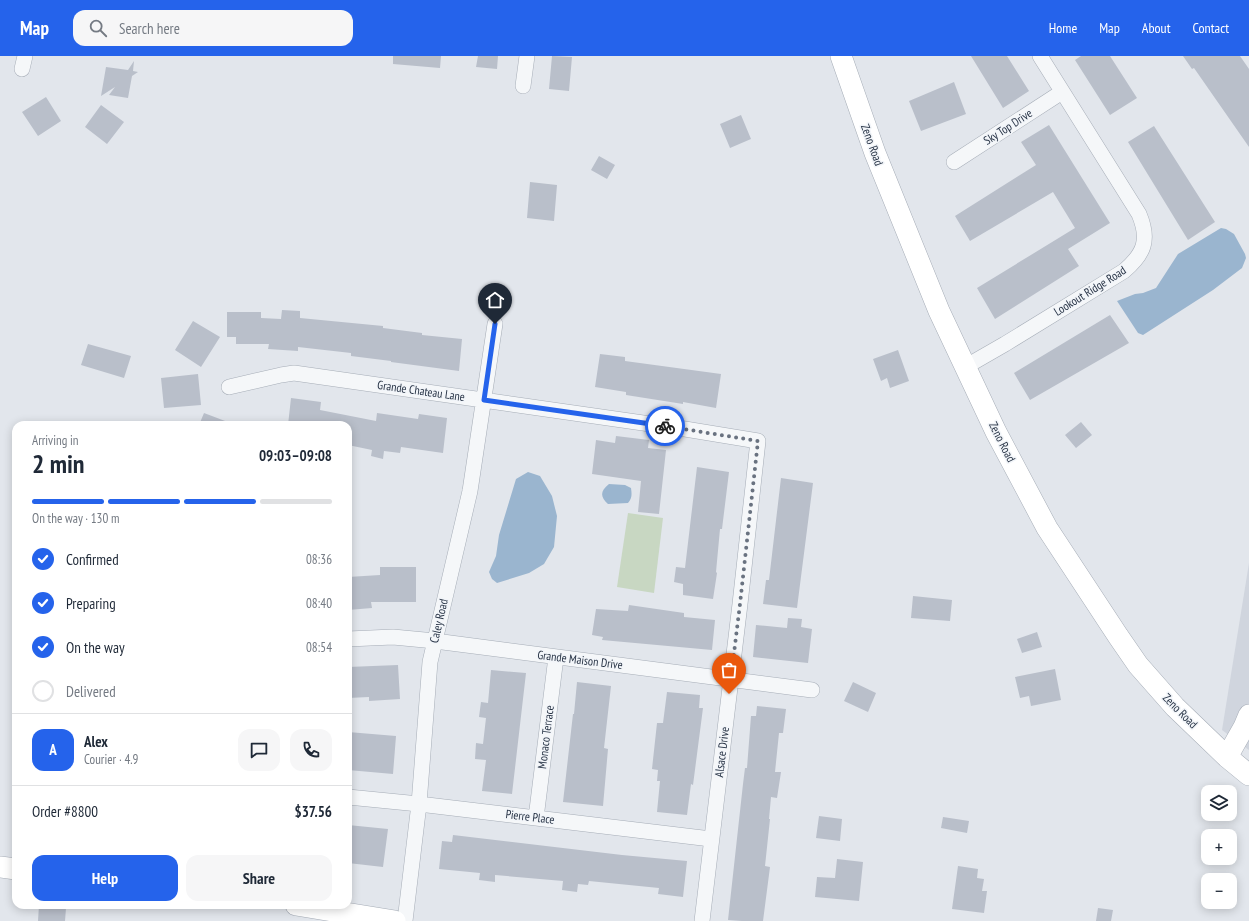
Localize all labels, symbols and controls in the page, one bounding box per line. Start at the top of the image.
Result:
search box [73,10,353,46]
text: Map [20,16,49,40]
icon: search [87,17,109,39]
text: Search here [119,19,180,38]
text: Home [1049,19,1077,37]
text: Map [1099,19,1120,37]
text: About [1142,19,1171,37]
text: Contact [1193,19,1229,37]
street label: Sky Top Drive [981,105,1035,148]
street label: Zeno Road [858,122,887,168]
street label: Lookout Ridge Road [1051,262,1129,319]
pin [478,283,512,324]
icon: home [484,289,506,311]
street label: Grande Chateau Lane [376,377,466,404]
courier [645,406,685,446]
icon: bike [654,415,676,437]
street label: Zeno Road [986,419,1019,464]
text: Arriving in [32,432,79,449]
text: 09:03–09:08 [259,446,332,465]
text: 2 min [32,447,85,480]
text: On the way · 130 m [32,510,119,527]
icon: check [32,548,54,570]
text: Confirmed [66,550,119,569]
text: 08:36 [306,551,332,568]
icon: check [32,592,54,614]
text: Preparing [66,594,116,613]
text: 08:40 [306,595,332,612]
street label: Caley Road [426,597,451,644]
icon: check [32,636,54,658]
text: On the way [66,638,125,657]
text: 08:54 [306,639,332,656]
street label: Grande Maison Drive [537,647,624,672]
pin [712,653,746,694]
icon: bag [718,659,740,681]
text: Delivered [66,682,116,701]
street label: Zeno Road [1160,690,1201,731]
street label: Monaco Terrace [534,704,557,770]
street label: Alsace Drive [711,726,732,778]
button: chat [238,729,280,771]
button: phone [290,729,332,771]
text: Alex [84,732,108,751]
text: A [49,740,57,759]
text: Courier · 4.9 [84,751,138,768]
map controls [1201,785,1237,909]
button: layers [1201,785,1237,821]
text: Order #8800 [32,802,98,821]
text: $37.56 [294,802,332,821]
street label: Pierre Place [505,806,555,827]
button: + [1201,829,1237,865]
button: Help [32,855,178,901]
button: Share [186,855,332,901]
button: − [1201,873,1237,909]

